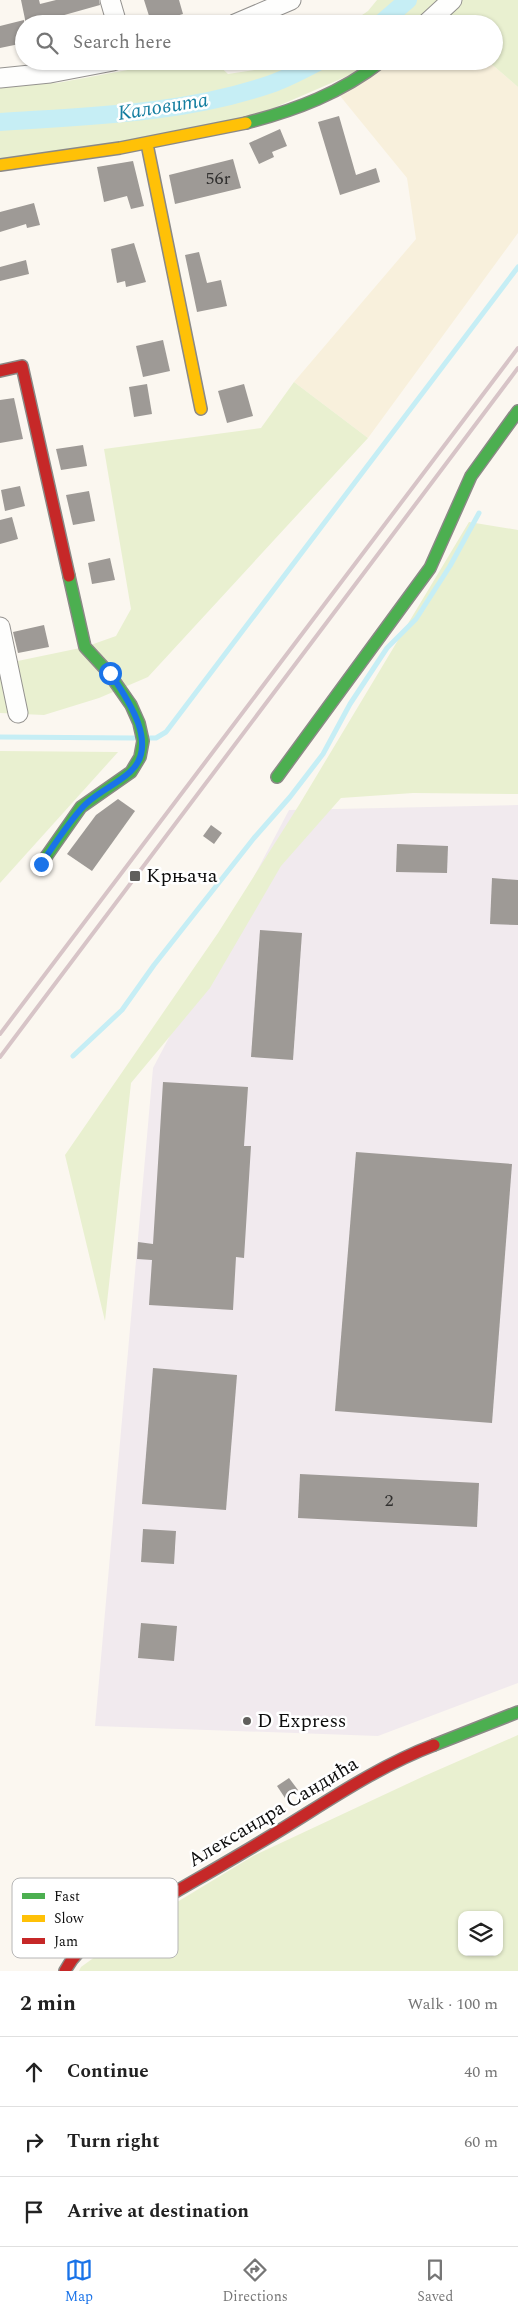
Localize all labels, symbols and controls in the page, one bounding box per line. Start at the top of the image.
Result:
search box [15,15,503,70]
text: Search here [73,28,172,57]
icon: search [33,29,61,57]
water label: Каловита [115,84,211,130]
house number: 56r [205,165,231,192]
route start [99,662,122,685]
route end [30,853,53,876]
place label: Крњача [146,861,218,891]
marker: Крњача [128,869,142,883]
house number: 2 [385,1487,394,1514]
place label: D Express [257,1706,347,1736]
marker: D Express [241,1715,253,1727]
street label: Александра Сандића [182,1749,364,1875]
legend [12,1878,178,1958]
text: Fast [54,1886,80,1907]
text: Slow [54,1908,84,1929]
map controls [458,1911,503,1956]
button: layers [458,1911,503,1956]
text: Jam [54,1931,78,1952]
text: 2 min [20,1988,76,2020]
text: Walk · 100 m [407,1992,498,2016]
text: Continue [67,2057,149,2086]
icon: ahead [20,2058,48,2086]
text: 40 m [464,2060,498,2084]
text: Turn right [67,2127,160,2156]
icon: right [20,2128,48,2156]
text: 60 m [464,2130,498,2154]
text: Arrive at destination [67,2197,249,2226]
icon: arrive [20,2198,48,2226]
tab: Map [65,2256,93,2307]
tab: Directions [222,2256,288,2307]
tab: Saved [417,2256,453,2307]

